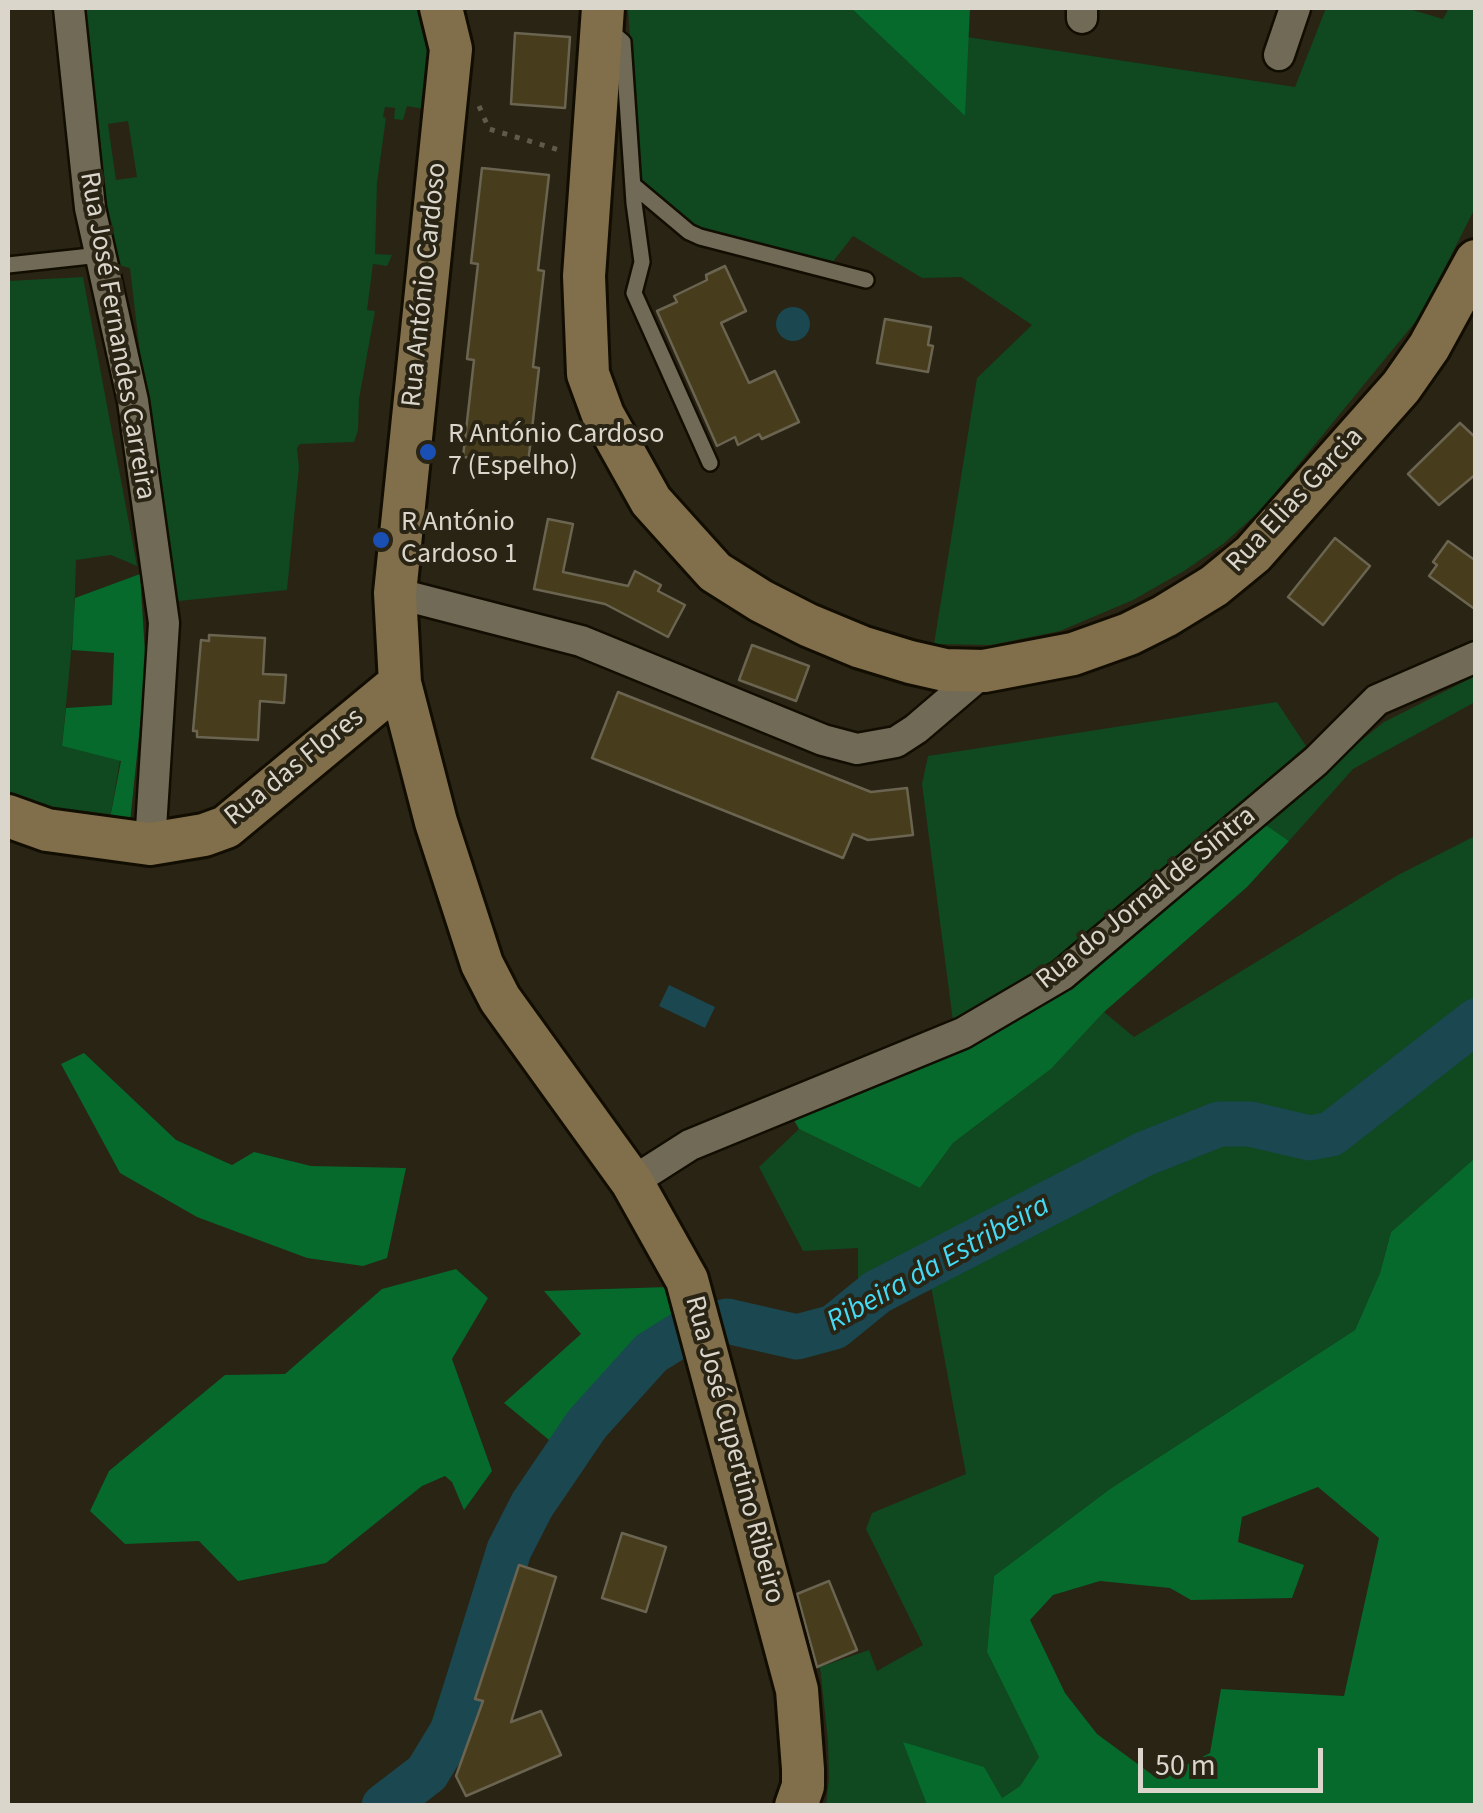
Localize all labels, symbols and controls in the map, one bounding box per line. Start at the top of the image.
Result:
street label: Rua António Cardoso [396,161,456,409]
street label: Rua José Fernandes Carreira [71,169,161,503]
place label: R António Cardoso 7 (Espelho) [448,419,664,485]
street label: Rua Elias Garcia [1220,422,1372,580]
marker: R António Cardoso 7 (Espelho) [417,441,439,463]
place label: R António Cardoso 1 [401,507,518,573]
marker: R António Cardoso 1 [370,529,392,551]
street label: Rua das Flores [219,702,371,834]
street label: Rua do Jornal de Sintra [1031,800,1263,998]
water label: Ribeira da Estribeira [821,1189,1057,1341]
street label: Rua José Cupertino Ribeiro [676,1293,790,1607]
scale bar [1143,1728,1328,1790]
text: 50 m [1155,1744,1216,1787]

